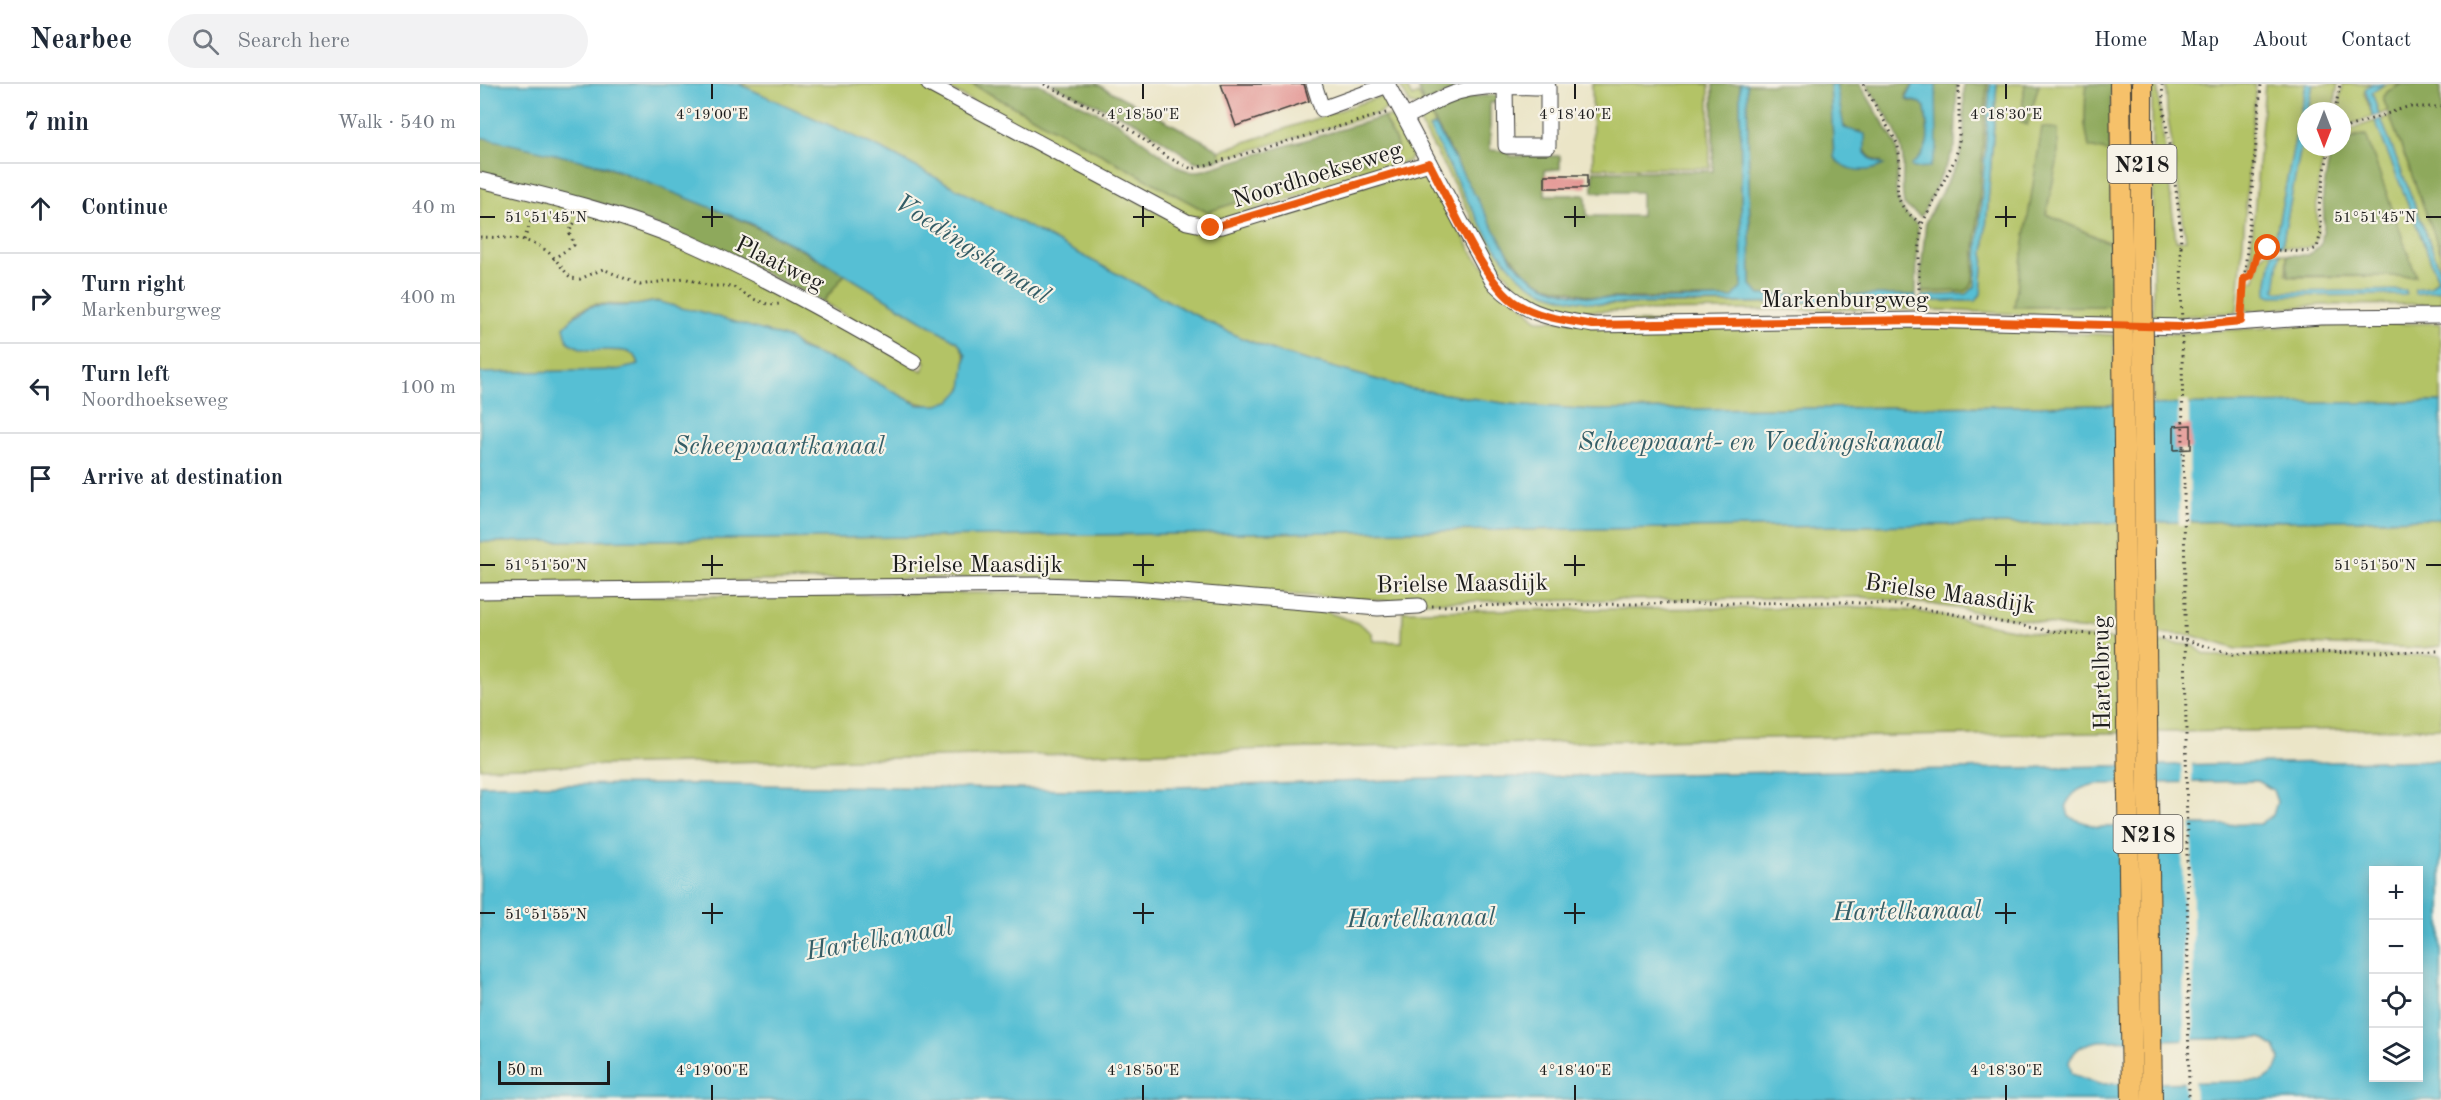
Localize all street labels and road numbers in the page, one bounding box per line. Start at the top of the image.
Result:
street label: Noordhoekseweg [1230,139,1405,213]
road number: N218 [2108,145,2176,183]
street label: Plaatweg [731,233,828,297]
street label: Markenburgweg [1761,289,1929,313]
street label: Brielse Maasdijk [891,554,1063,578]
street label: Brielse Maasdijk [1863,571,2037,619]
street label: Brielse Maasdijk [1376,572,1548,598]
street label: Hartelbrug [2090,616,2116,730]
road number: N218 [2114,815,2182,853]

